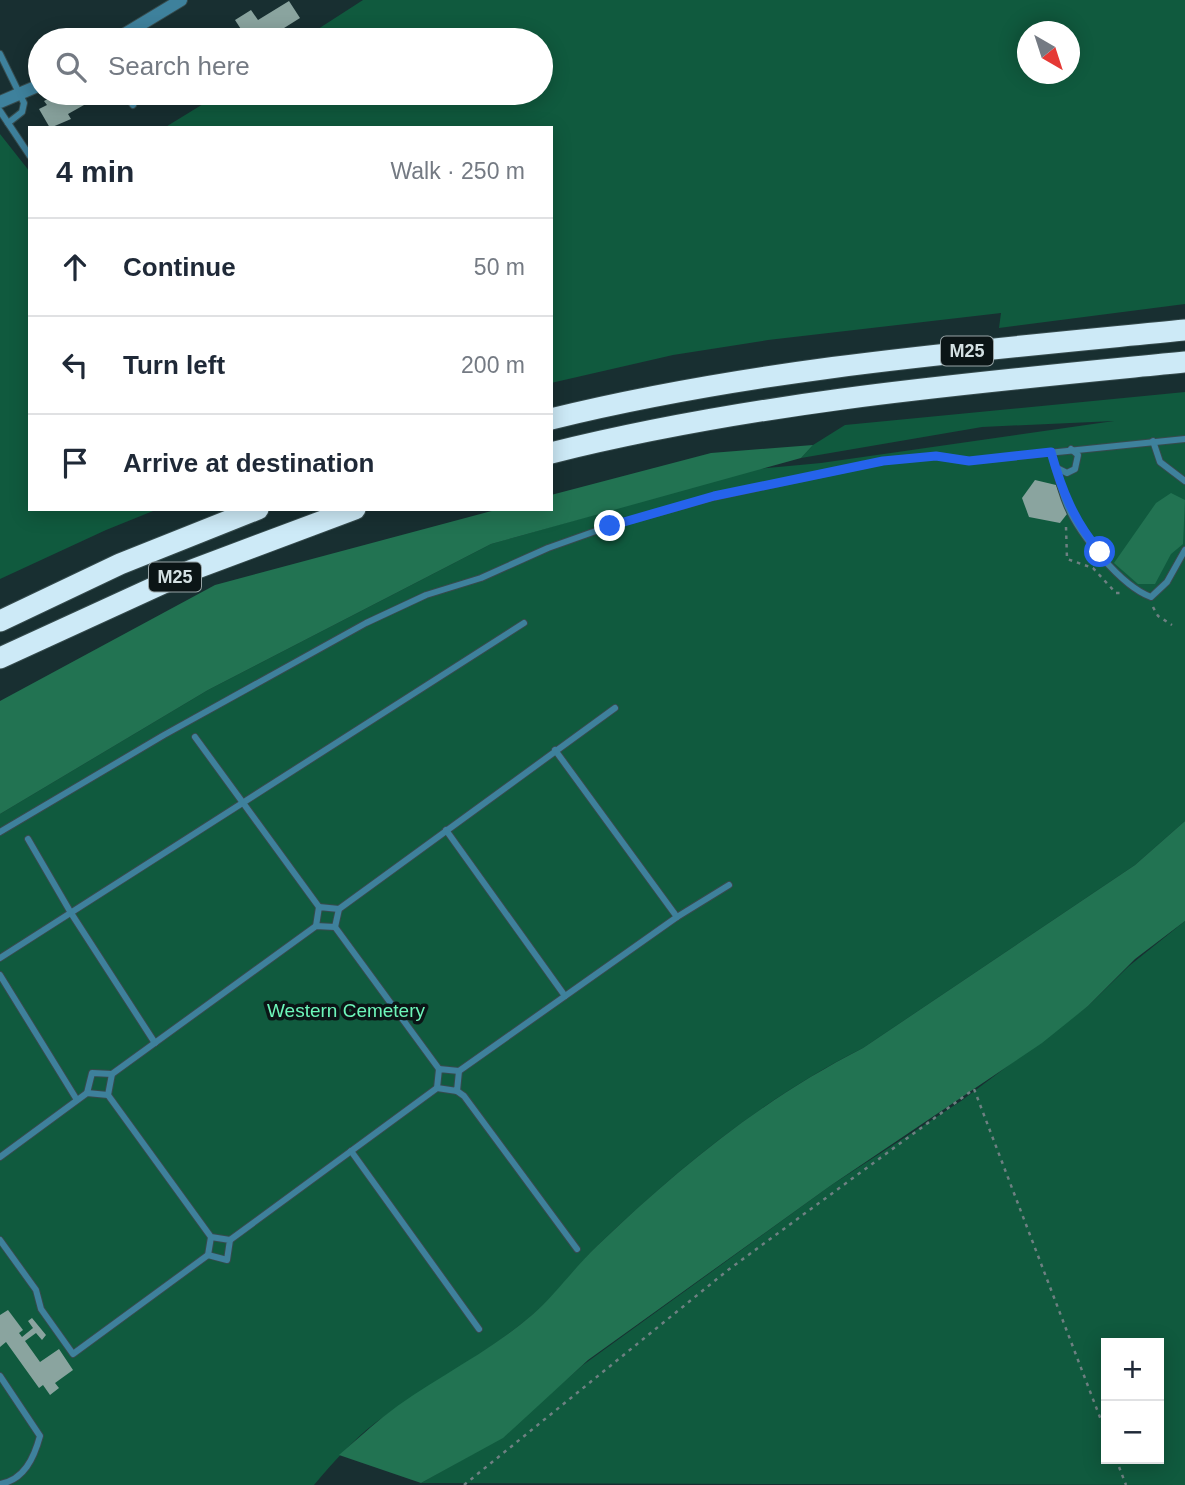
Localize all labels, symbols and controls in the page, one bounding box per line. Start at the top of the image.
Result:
north arrow [1017,21,1080,84]
search box [28,28,553,105]
icon: search [52,48,90,86]
text: Search here [108,51,250,81]
text: 4 min [56,155,134,188]
text: Walk · 250 m [390,158,525,184]
icon: ahead [56,248,94,286]
text: Continue [123,252,236,282]
text: 50 m [474,254,525,280]
road number: M25 [941,337,993,366]
icon: left [56,346,94,384]
text: Turn left [123,350,225,380]
text: 200 m [461,352,525,378]
icon: arrive [56,444,94,482]
text: Arrive at destination [123,448,374,478]
route end [594,510,625,541]
route start [1084,536,1115,567]
road number: M25 [149,562,201,592]
park label: Western Cemetery [267,1000,426,1021]
map controls [1101,1338,1164,1464]
button: + [1101,1338,1164,1401]
button: − [1101,1401,1164,1464]

